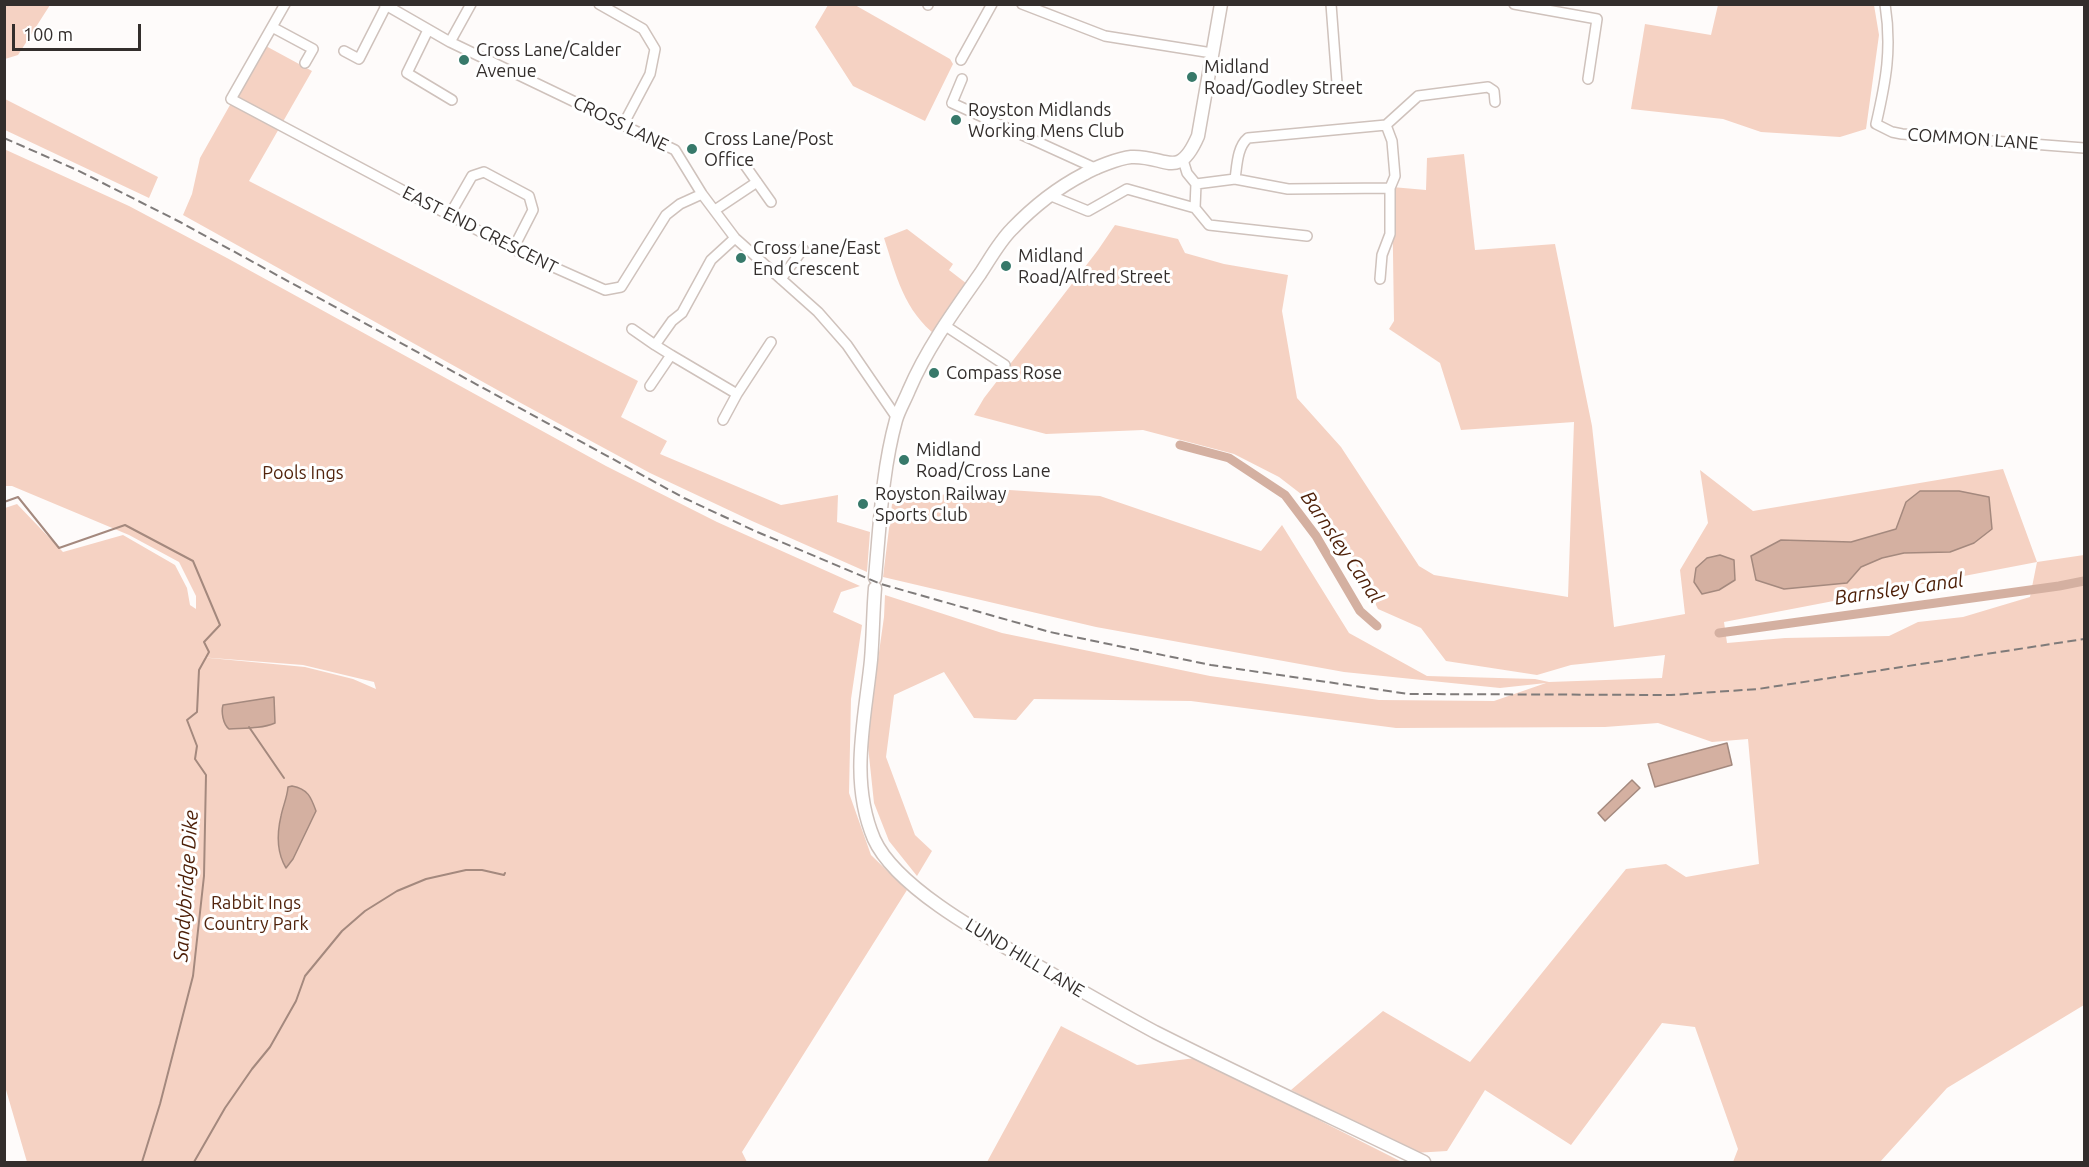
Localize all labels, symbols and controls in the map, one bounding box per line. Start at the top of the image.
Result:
scale bar [15,12,144,50]
text: 100 m [23,24,73,44]
place label: Cross Lane/Calder Avenue [476,39,621,82]
marker: Cross Lane/Calder Avenue [457,53,471,67]
place label: Midland Road/Godley Street [1204,56,1363,98]
marker: Midland Road/Godley Street [1185,70,1199,84]
street label: CROSS LANE [570,92,672,156]
place label: Royston Midlands Working Mens Club [968,99,1124,142]
marker: Royston Midlands Working Mens Club [949,113,963,127]
street label: COMMON LANE [1907,124,2039,154]
place label: Cross Lane/Post Office [704,128,833,170]
marker: Cross Lane/Post Office [685,142,699,156]
street label: EAST END CRESCENT [399,181,561,279]
place label: Cross Lane/East End Crescent [753,237,881,280]
place label: Midland Road/Alfred Street [1018,245,1170,288]
marker: Cross Lane/East End Crescent [734,251,748,265]
marker: Midland Road/Alfred Street [999,259,1013,273]
place label: Compass Rose [946,362,1062,384]
marker: Compass Rose [927,366,941,380]
place label: Midland Road/Cross Lane [916,439,1051,482]
marker: Midland Road/Cross Lane [897,453,911,467]
park label: Pools Ings [262,462,344,484]
place label: Royston Railway Sports Club [875,483,1006,526]
water label: Barnsley Canal [1296,486,1388,608]
marker: Royston Railway Sports Club [856,497,870,511]
water label: Barnsley Canal [1833,568,1965,610]
water label: Sandybridge Dike [169,809,203,963]
park label: Rabbit Ings Country Park [204,892,308,934]
street label: LUND HILL LANE [962,914,1088,1002]

